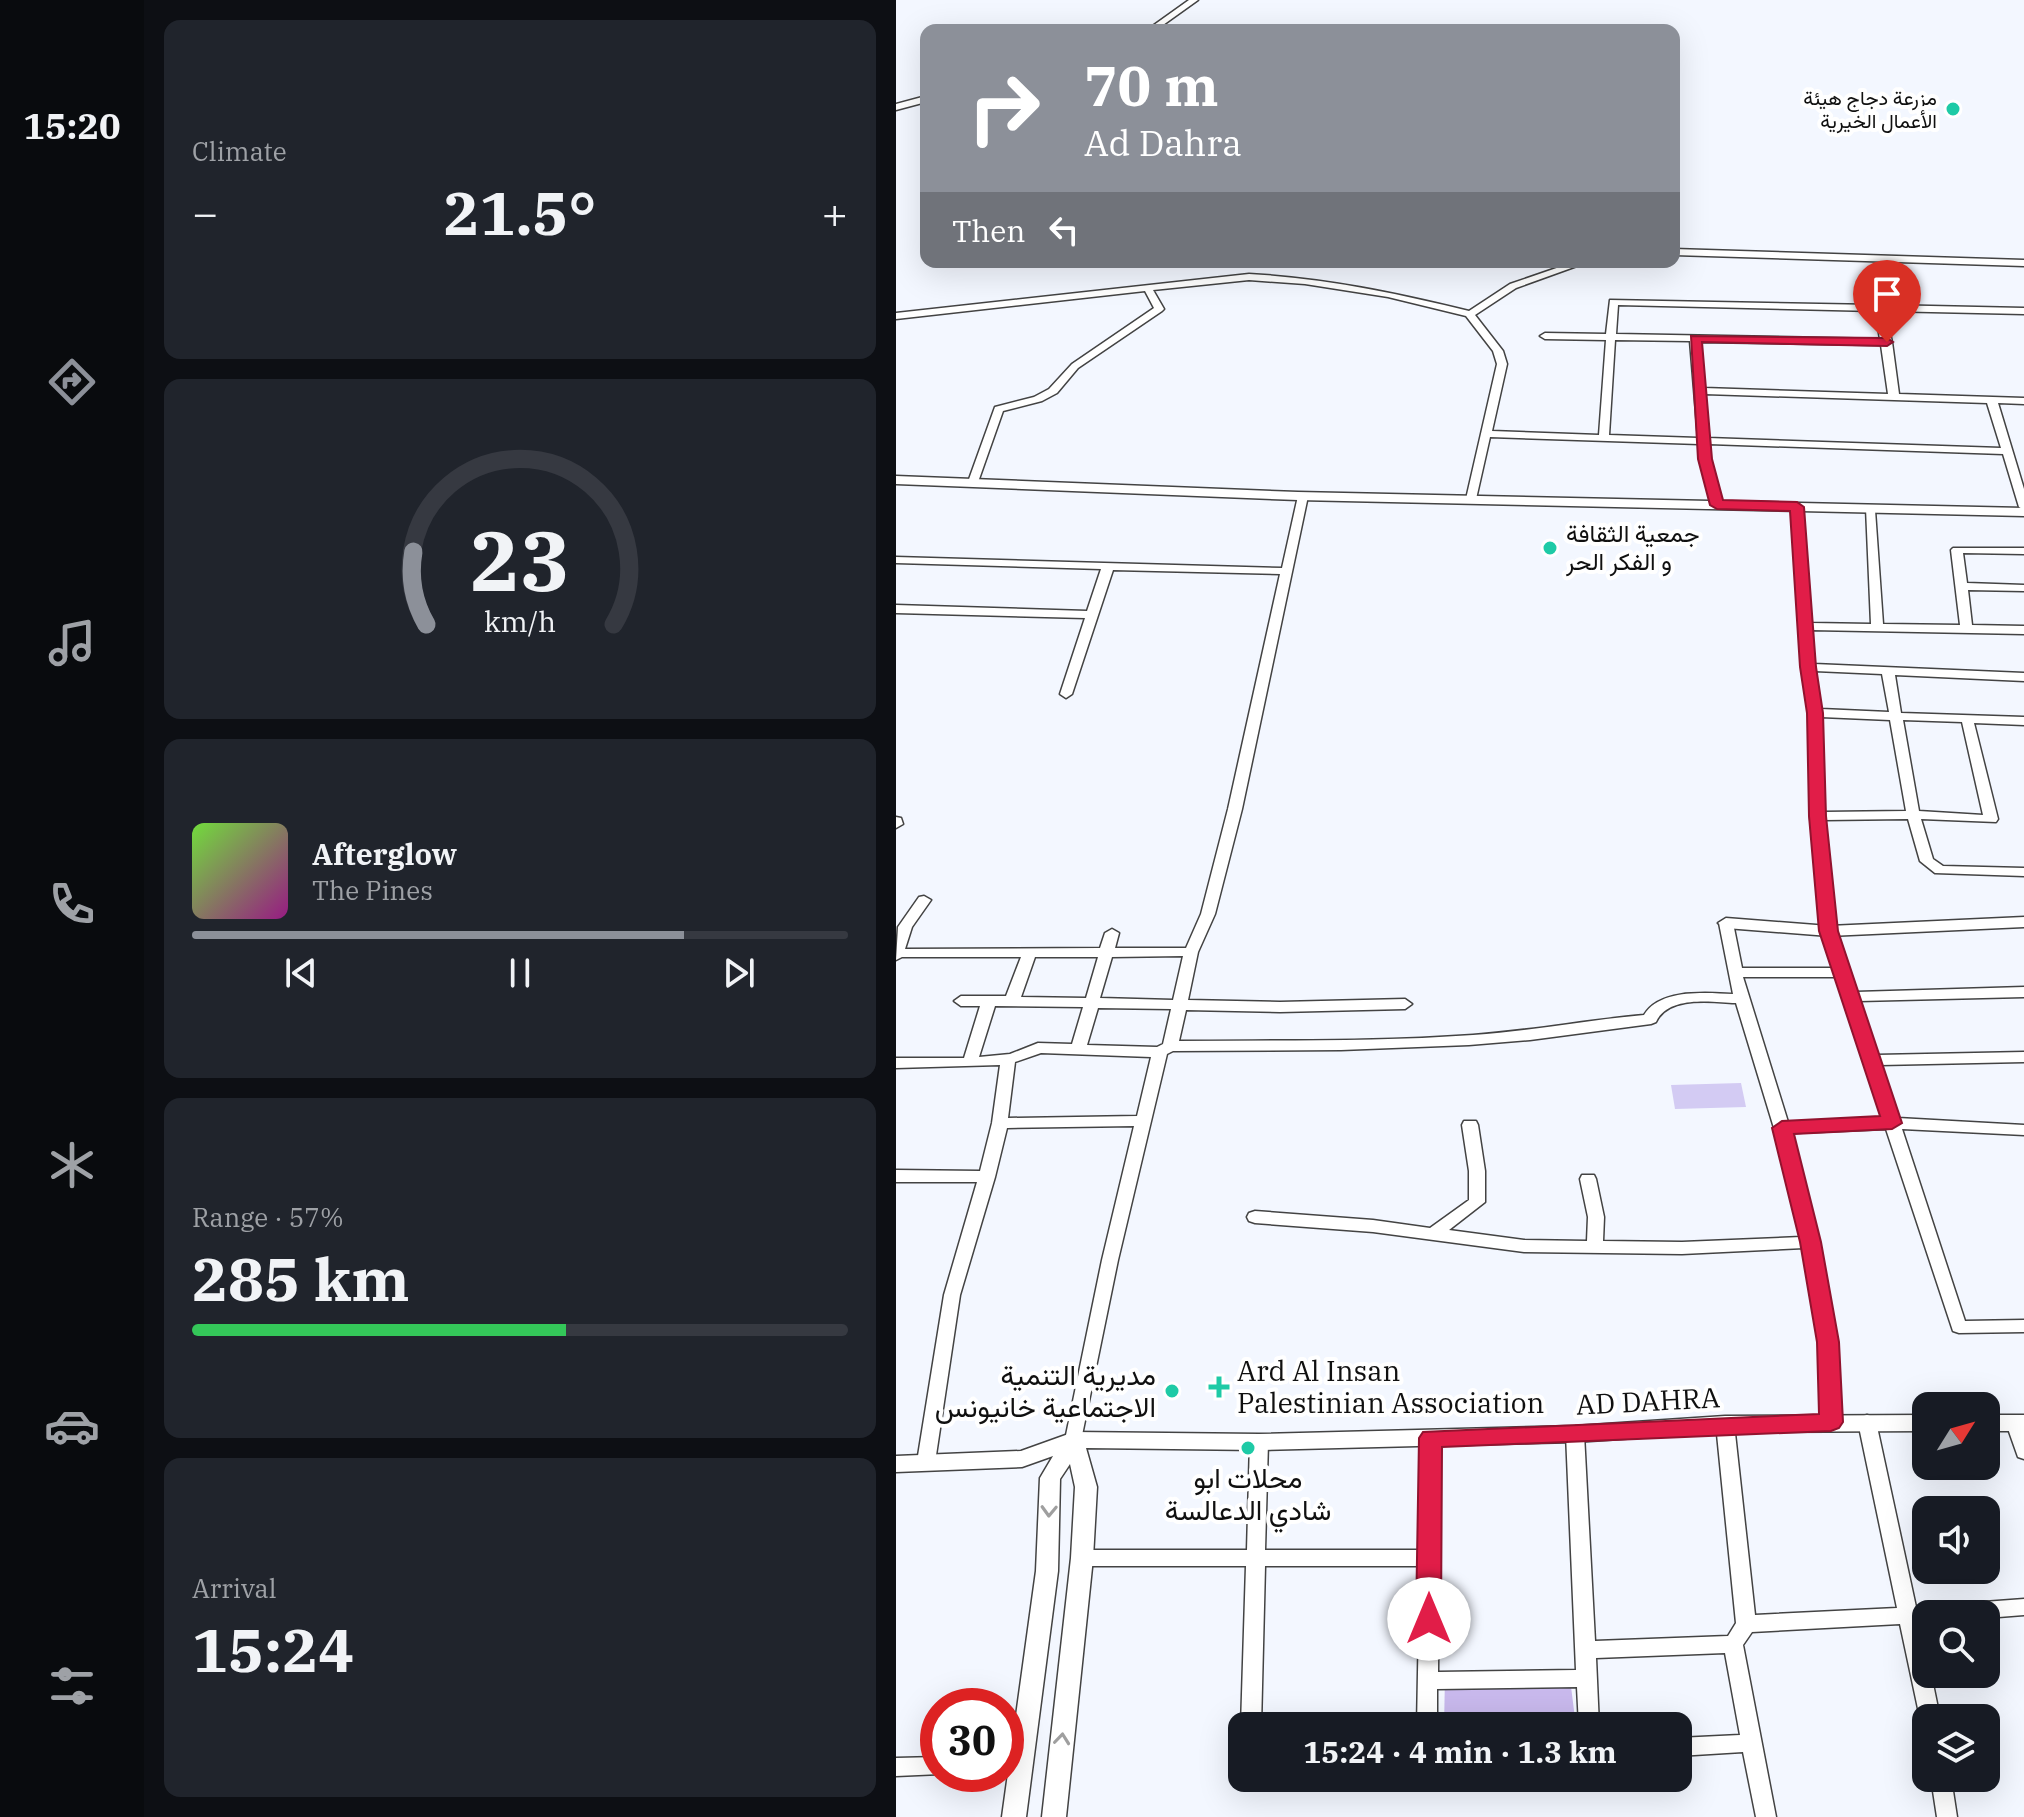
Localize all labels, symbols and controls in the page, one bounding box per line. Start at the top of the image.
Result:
text: 70 m [1084,49,1219,121]
icon: right [952,56,1056,160]
place label: مزرعة دجاج هيئة الأعمال الخيرية [1803,84,1937,134]
marker: مزرعة دجاج هيئة الأعمال الخيرية [1944,100,1962,118]
text: 15:20 [23,102,121,149]
text: Ad Dahra [1084,119,1242,166]
text: Climate [192,134,287,168]
text: 21.5° [443,173,597,252]
text: − [192,184,218,241]
text: + [822,184,848,241]
icon: left [1042,208,1086,252]
text: Then [952,211,1026,250]
pin [1853,260,1921,342]
icon: arrive [1865,272,1909,316]
icon: directions [44,354,100,410]
text: 23 [470,506,570,614]
place label: جمعية الثقافة و الفكر الحر [1565,517,1700,577]
marker: جمعية الثقافة و الفكر الحر [1541,539,1559,557]
text: km/h [484,603,556,640]
icon: music [44,615,100,671]
text: Afterglow [312,834,457,873]
text: The Pines [312,873,433,907]
icon: phone [44,876,100,932]
icon: previous [279,951,323,995]
icon: pause [498,951,542,995]
icon: next [717,951,761,995]
icon: climate [44,1137,100,1193]
text: Range · 57% [192,1200,344,1234]
text: 285 km [192,1239,410,1318]
place label: Ard Al Insan Palestinian Association [1237,1352,1544,1421]
place label: مديرية التنمية الاجتماعية خانيونس [935,1356,1156,1425]
marker: Ard Al Insan Palestinian Association [1208,1376,1230,1398]
street label: AD DAHRA [1575,1378,1721,1423]
marker: مديرية التنمية الاجتماعية خانيونس [1163,1382,1181,1400]
north arrow [1912,1392,2000,1480]
map controls [1912,1392,2000,1792]
icon: car [44,1398,100,1454]
marker: محلات ابو شادي الدعالسة [1239,1439,1257,1457]
place label: محلات ابو شادي الدعالسة [1165,1459,1331,1533]
button: sound [1912,1496,2000,1584]
one-way arrow [1040,1505,1057,1518]
text: Arrival [192,1571,277,1605]
position arrow [1387,1577,1471,1661]
button: search [1912,1600,2000,1688]
text: 15:24 [192,1610,354,1689]
icon: filters [44,1658,100,1714]
speed limit sign: 30 [920,1688,1024,1792]
button: layers [1912,1704,2000,1792]
text: 15:24 · 4 min · 1.3 km [1303,1732,1617,1771]
one-way arrow [1054,1733,1071,1746]

